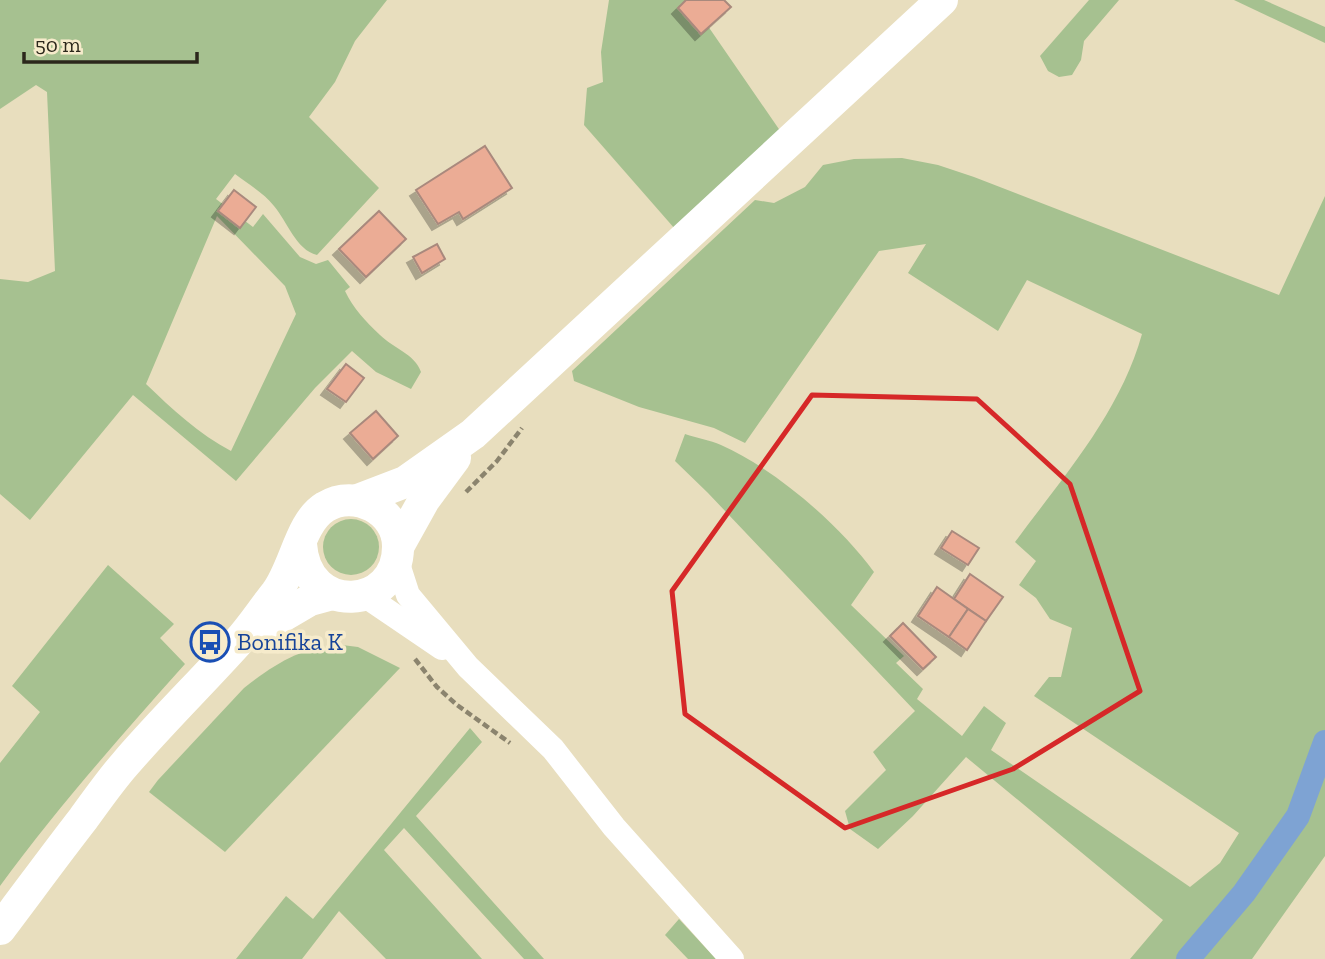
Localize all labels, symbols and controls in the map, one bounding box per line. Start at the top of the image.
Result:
scale bar [24,21,198,65]
text: 50 m [35,32,81,57]
bus stop icon: Bonifika K [189,621,231,663]
place label: Bonifika K [237,627,343,656]

